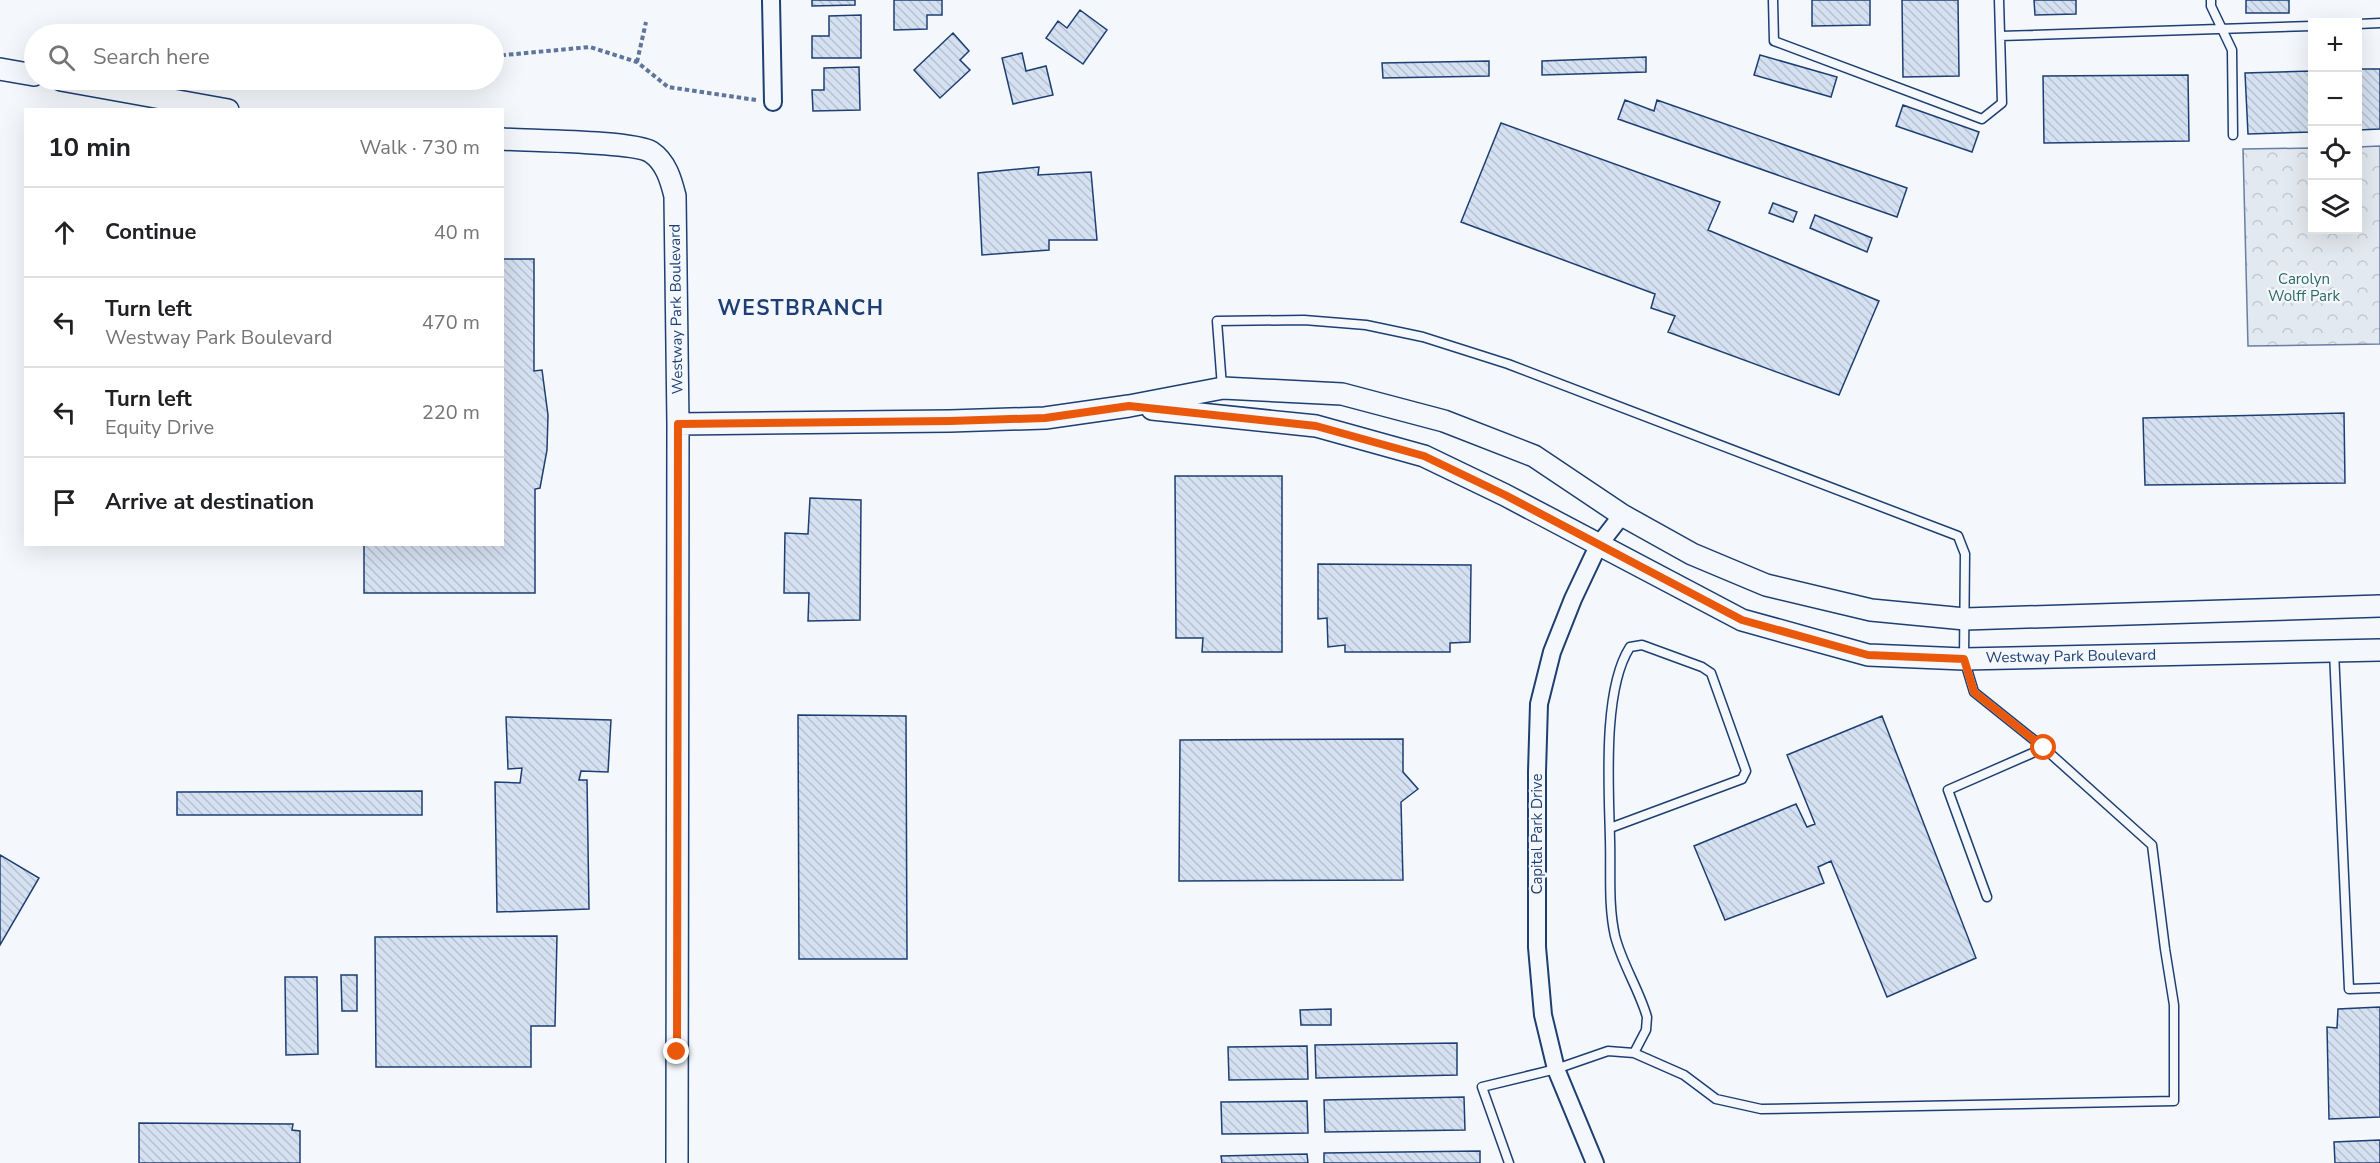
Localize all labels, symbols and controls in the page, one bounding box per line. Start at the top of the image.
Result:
map controls [2308,18,2362,234]
button: + [2308,18,2362,72]
search box [24,24,504,90]
icon: search [45,41,78,74]
text: Search here [93,42,210,72]
button: − [2308,72,2362,126]
button: locate [2308,126,2362,180]
text: 10 min [48,130,131,165]
text: Walk · 730 m [360,134,480,161]
button: layers [2308,180,2362,234]
icon: ahead [48,216,81,249]
text: Continue [105,217,196,247]
text: 40 m [434,219,480,246]
street label: Westway Park Boulevard [665,224,687,394]
park label: Carolyn Wolff Park [2268,269,2340,306]
text: Turn left [105,294,192,324]
district label: WESTBRANCH [717,294,885,322]
icon: left [48,306,81,339]
text: 470 m [422,309,480,336]
text: Westway Park Boulevard [105,324,332,351]
text: Turn left [105,384,192,414]
icon: left [48,396,81,429]
text: 220 m [422,399,480,426]
text: Equity Drive [105,414,214,441]
icon: arrive [48,486,81,519]
text: Arrive at destination [105,487,314,517]
street label: Westway Park Boulevard [1986,645,2156,667]
route start [2030,734,2056,760]
street label: Capital Park Drive [1527,774,1547,894]
route end [663,1038,689,1064]

